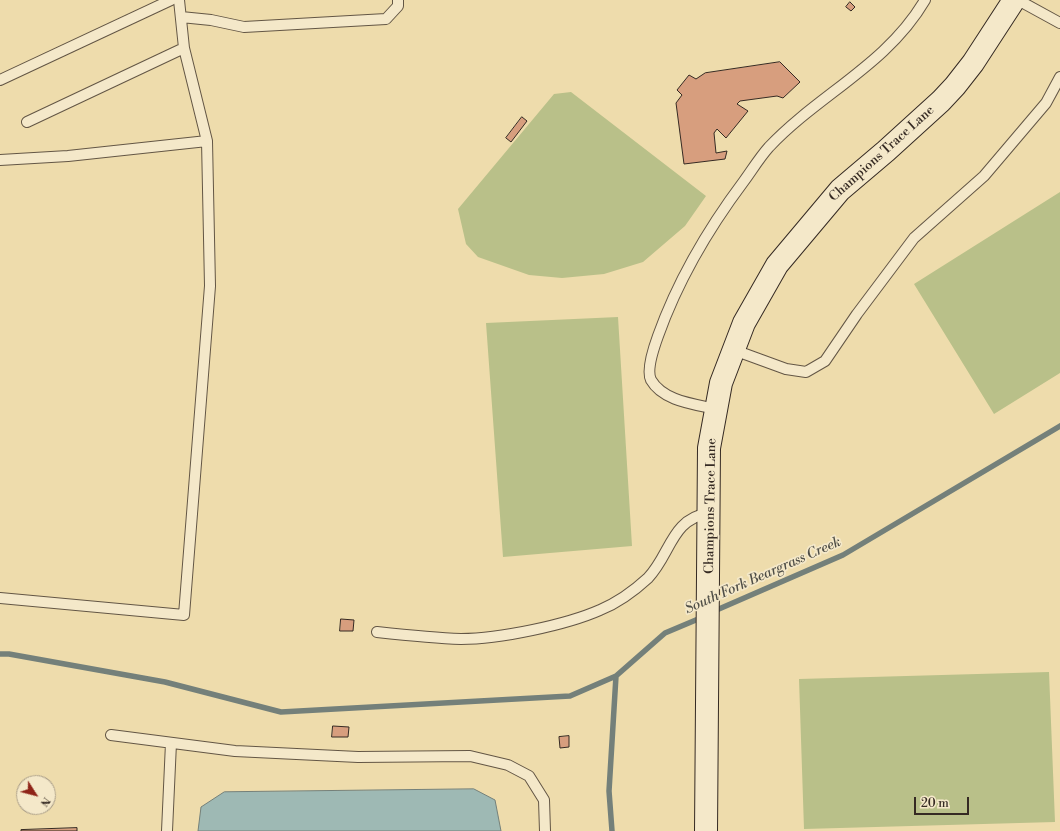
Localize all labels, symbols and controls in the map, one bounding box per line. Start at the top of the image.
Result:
street label: Champions Trace Lane [826,103,938,205]
street label: Champions Trace Lane [702,438,720,574]
water label: South Fork Beargrass Creek [682,534,844,618]
north arrow [16,775,56,815]
scale bar [916,789,971,815]
text: N [37,794,53,809]
text: 20 m [921,796,949,811]

